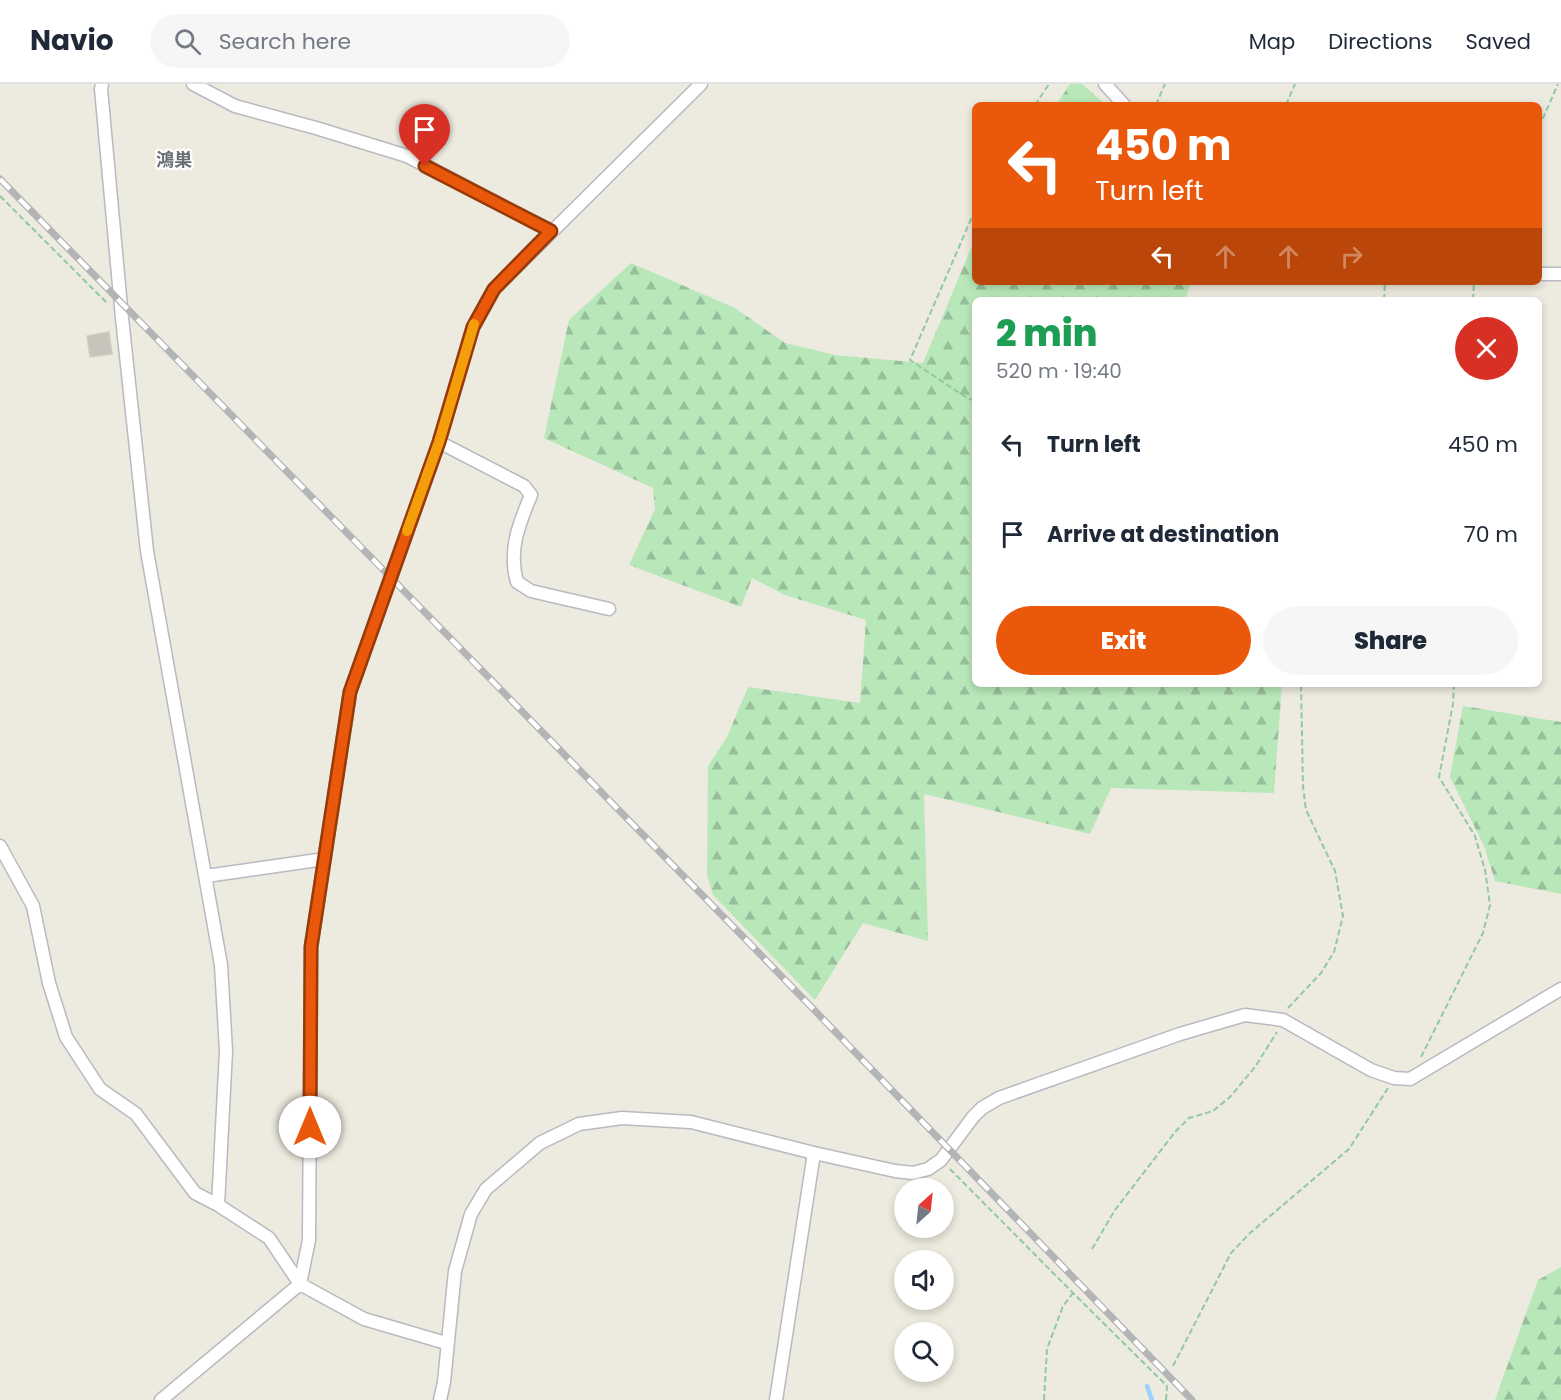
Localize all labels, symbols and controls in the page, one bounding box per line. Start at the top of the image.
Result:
search box [150,14,570,68]
text: Navio [30,21,114,60]
icon: search [171,25,204,58]
text: Search here [219,26,351,57]
text: Map [1249,27,1295,56]
text: Directions [1328,27,1432,56]
text: Saved [1465,27,1531,56]
pin [399,104,450,166]
icon: arrive [408,113,441,146]
text: 450 m [1095,116,1232,175]
icon: left [996,126,1074,204]
district label: 鴻巣 [156,147,192,172]
text: Turn left [1095,172,1204,209]
icon: left [1146,240,1179,273]
icon: ahead [1209,240,1242,273]
icon: ahead [1272,240,1305,273]
icon: right [1335,240,1368,273]
text: 2 min [996,308,1098,359]
button: close [1455,317,1518,380]
text: 520 m · 19:40 [996,357,1122,385]
icon: left [996,428,1029,461]
text: Turn left [1047,429,1141,460]
text: 450 m [1448,429,1518,460]
icon: arrive [996,518,1029,551]
text: Arrive at destination [1047,519,1279,550]
text: 70 m [1464,519,1518,550]
button: Exit [996,606,1251,675]
button: Share [1263,606,1518,675]
position arrow [278,1095,342,1159]
north arrow [894,1178,954,1238]
map controls [894,1178,954,1382]
button: sound [894,1250,954,1310]
button: search [894,1322,954,1382]

